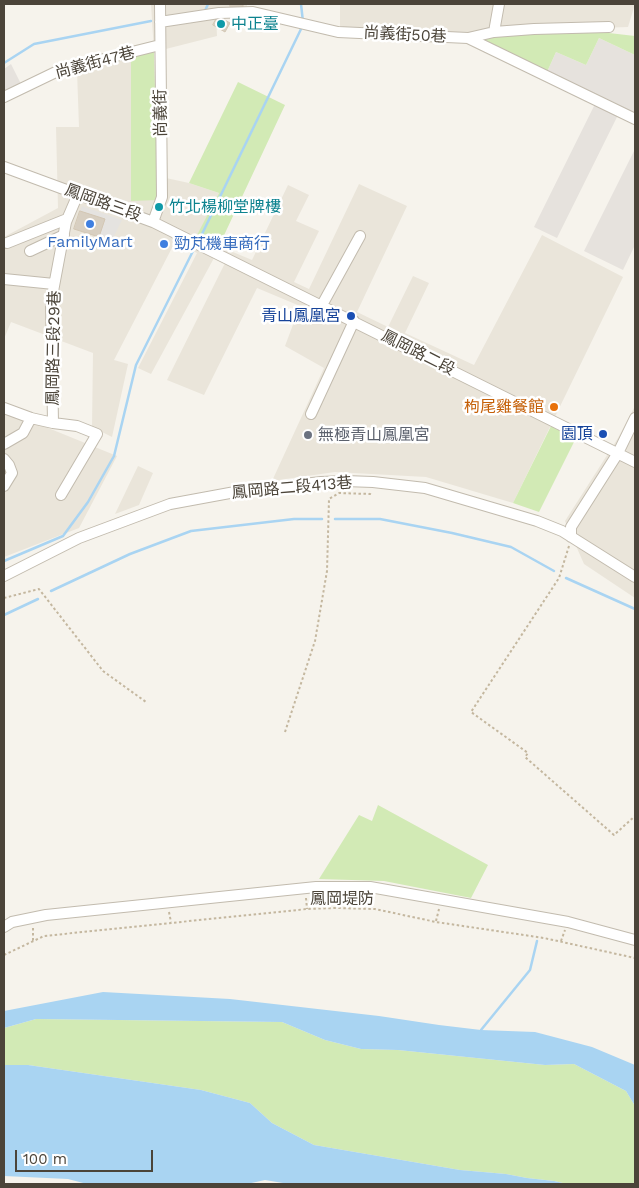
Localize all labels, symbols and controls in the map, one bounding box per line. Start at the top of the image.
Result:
place label: 中正臺 [231,14,279,34]
marker: 中正臺 [215,18,227,30]
street label: 尚義街50巷 [363,23,447,47]
street label: 尚義街47巷 [53,43,137,83]
street label: 尚義街 [151,89,171,137]
street label: 鳳岡路三段 [62,180,144,226]
place label: 竹北楊柳堂牌樓 [169,197,281,217]
marker: 竹北楊柳堂牌樓 [153,201,165,213]
marker: FamilyMart [84,218,96,230]
place label: FamilyMart [47,232,133,252]
place label: 勁芃機車商行 [174,234,270,254]
marker: 勁芃機車商行 [158,238,170,250]
street label: 鳳岡路三段29巷 [43,290,65,406]
place label: 青山鳳凰宮 [261,306,341,326]
marker: 青山鳳凰宮 [345,310,357,322]
street label: 鳳岡路二段 [378,326,458,380]
place label: 枸尾雞餐館 [464,397,544,417]
marker: 枸尾雞餐館 [548,401,560,413]
place label: 園頂 [561,424,593,444]
place label: 無極青山鳳凰宮 [318,425,430,445]
marker: 園頂 [597,428,609,440]
marker: 無極青山鳳凰宮 [302,429,314,441]
street label: 鳳岡路二段413巷 [231,473,353,503]
street label: 鳳岡堤防 [310,889,374,909]
scale bar [18,1140,155,1172]
text: 100 m [23,1150,67,1168]

